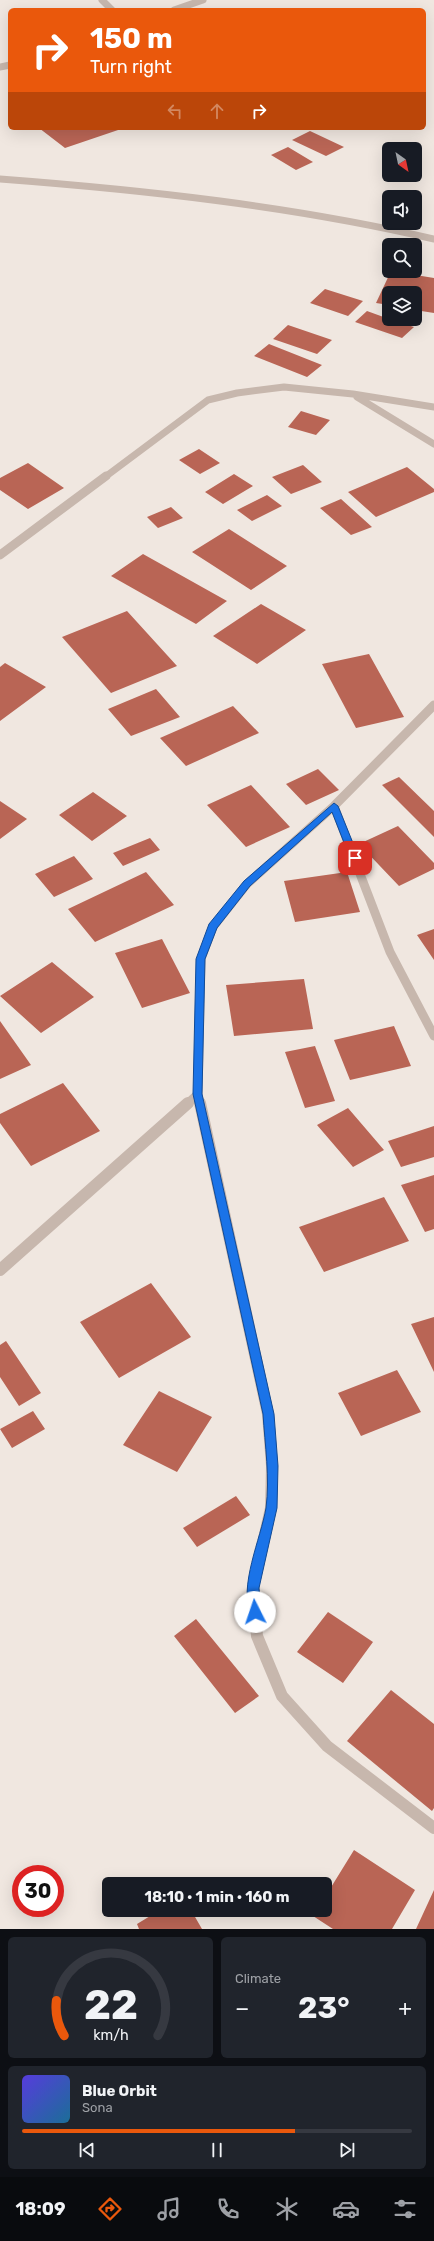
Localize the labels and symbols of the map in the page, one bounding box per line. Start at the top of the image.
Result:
north arrow [382,142,422,182]
pin [338,841,372,875]
position arrow [234,1591,276,1633]
speed limit sign: 30 [12,1865,64,1917]

